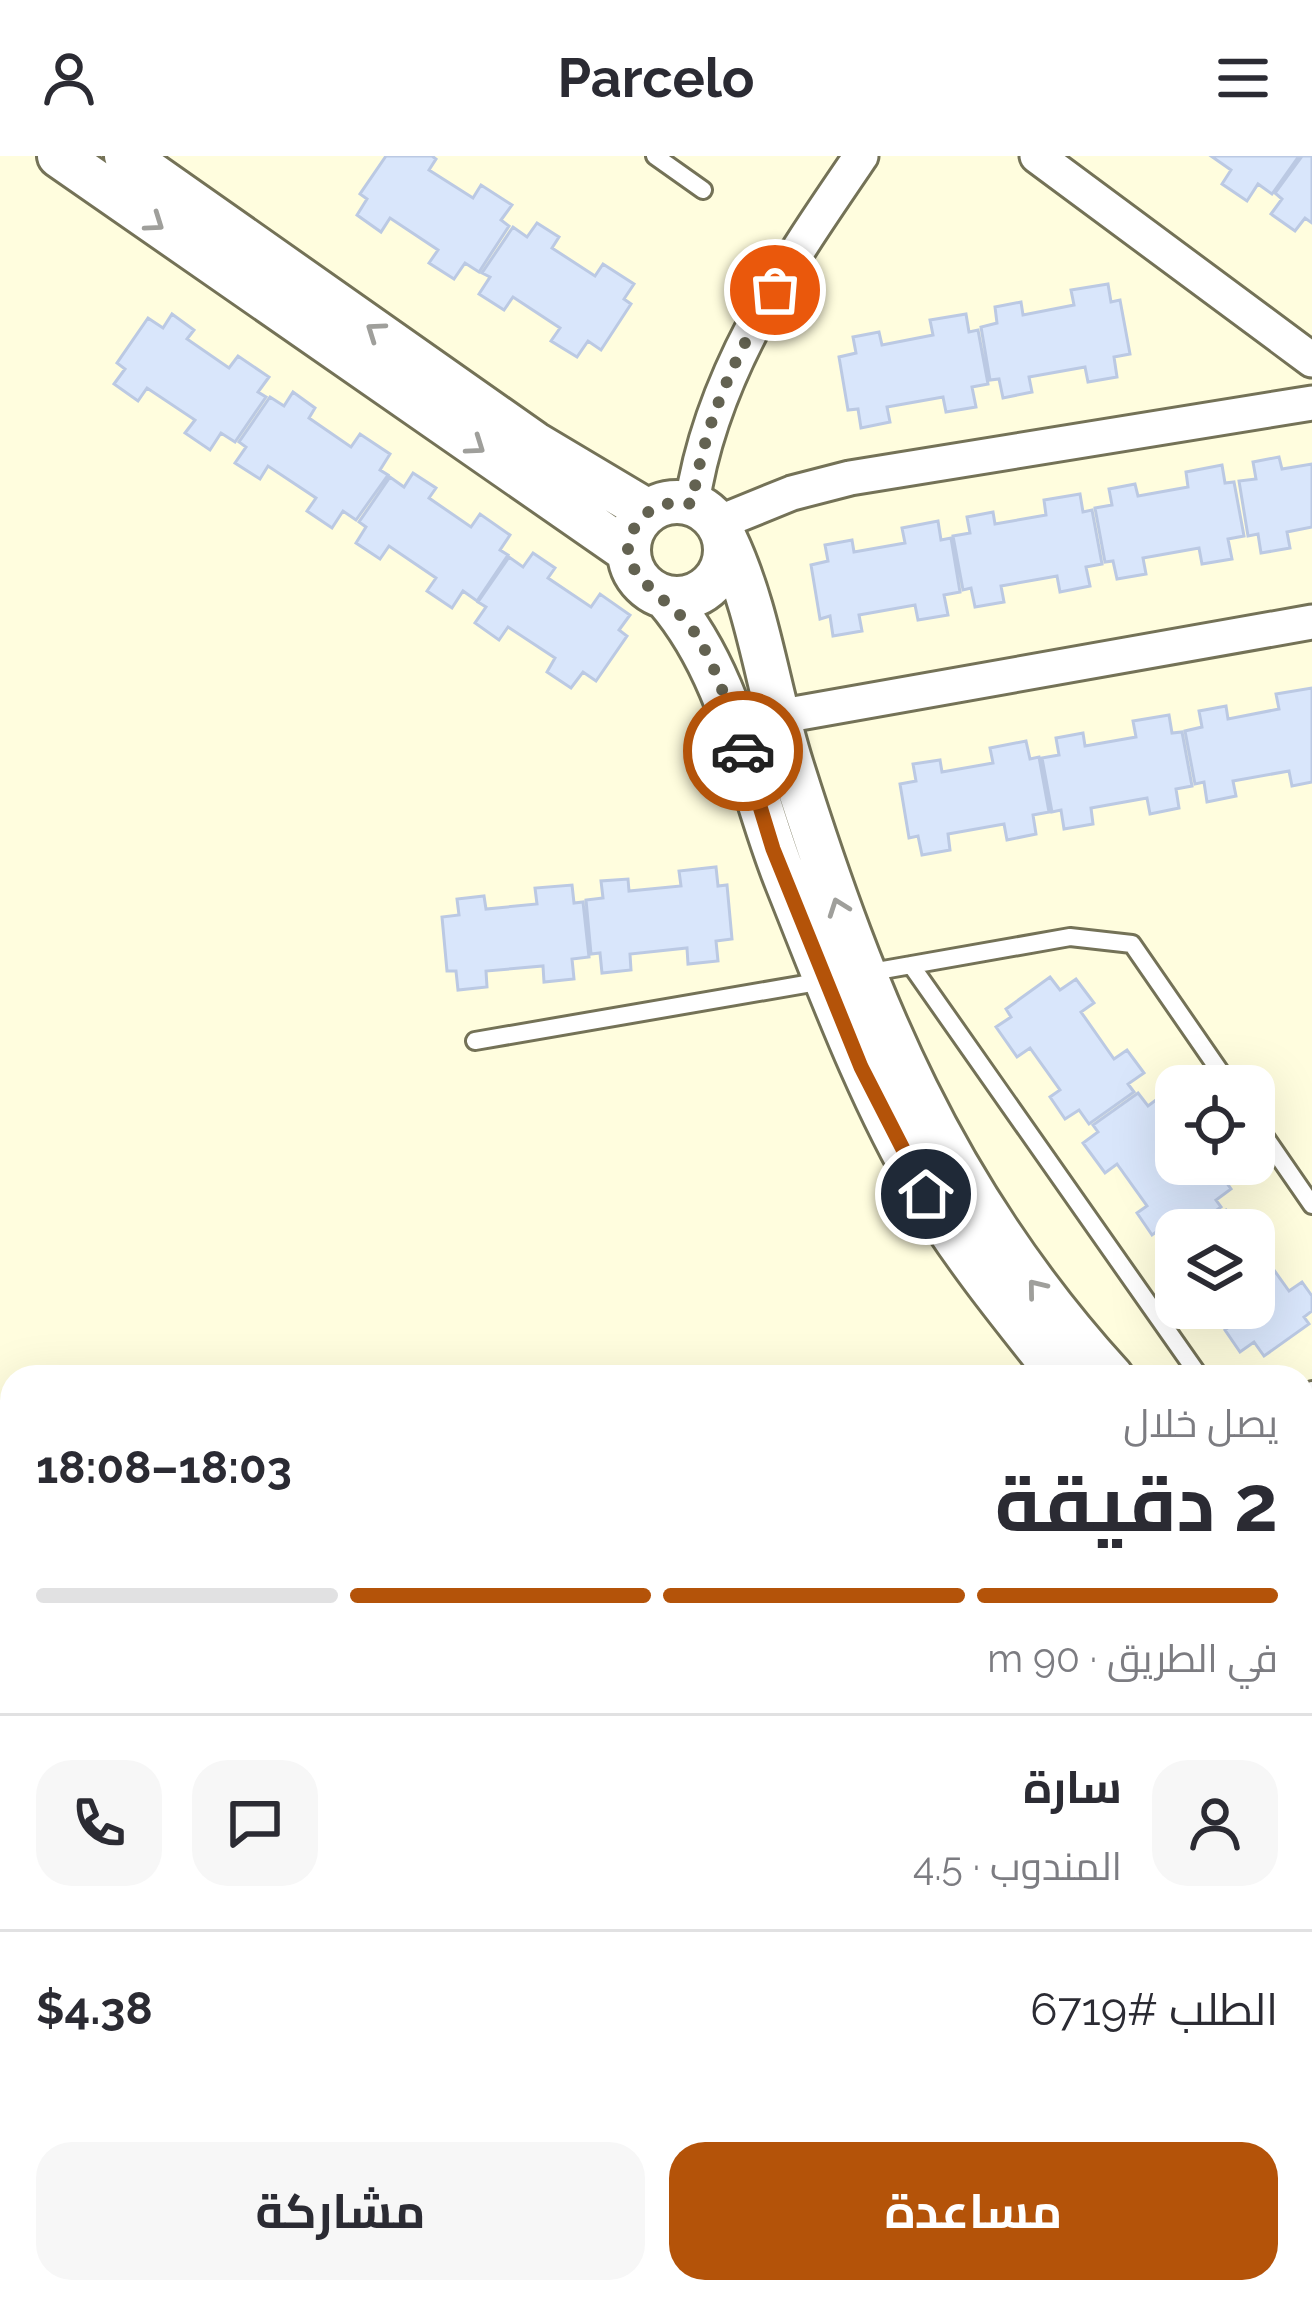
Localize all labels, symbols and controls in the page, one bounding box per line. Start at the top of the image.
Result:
icon: person [36,45,102,111]
icon: menu [1210,45,1276,111]
text: Parcelo [557,46,755,110]
one-way arrow [142,209,164,231]
pin [724,239,826,341]
icon: bag [742,257,808,323]
one-way arrow [366,323,388,345]
one-way arrow [462,432,484,454]
courier [683,691,803,811]
icon: car [710,718,776,784]
one-way arrow [828,897,852,918]
map controls [1155,1065,1275,1329]
button: locate [1155,1065,1275,1185]
pin [875,1143,977,1245]
icon: home [893,1161,959,1227]
button: layers [1155,1209,1275,1329]
one-way arrow [1029,1280,1051,1302]
text: يصل خلال [1123,1400,1278,1446]
text: 18:03–18:08 [36,1441,292,1494]
text: 2 دقيقة [995,1458,1278,1549]
text: في الطريق · 90 m [987,1635,1278,1681]
button: phone [36,1760,162,1886]
button: chat [192,1760,318,1886]
button: person [1152,1760,1278,1886]
text: سارة [1023,1761,1122,1814]
text: المندوب · 4.5 [913,1843,1122,1889]
text: $4.38 [36,1982,153,2035]
text: الطلب #6719 [1030,1983,1278,2036]
button: مشاركة [36,2142,645,2280]
button: مساعدة [669,2142,1278,2280]

